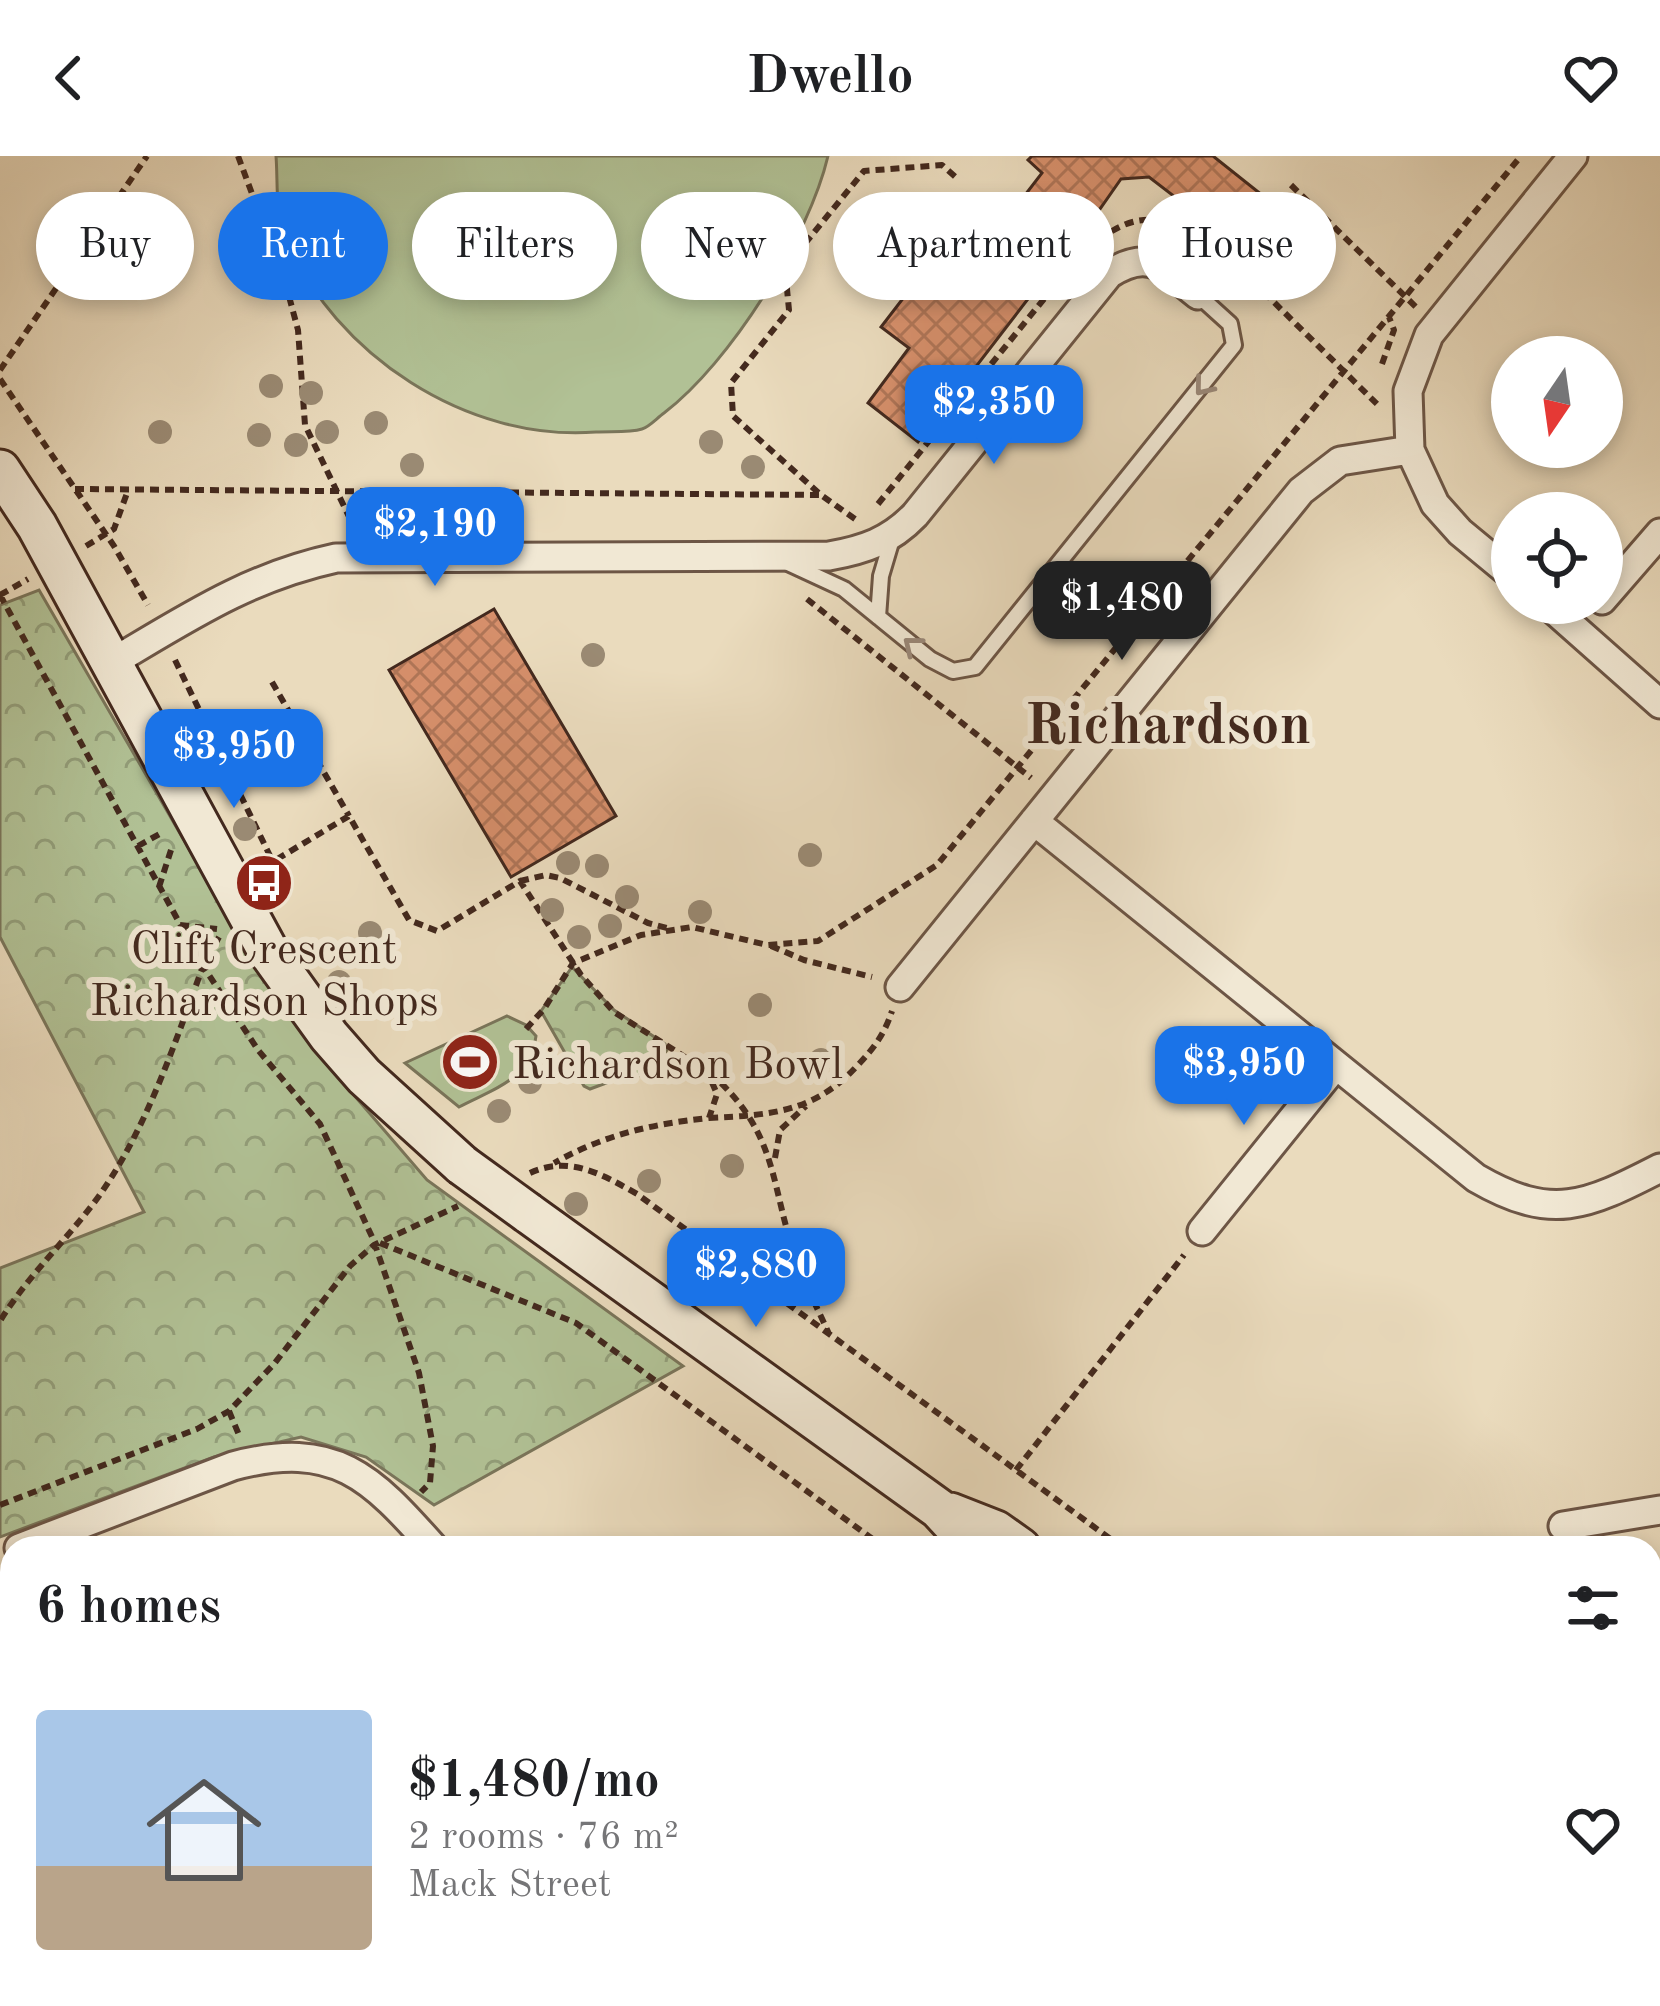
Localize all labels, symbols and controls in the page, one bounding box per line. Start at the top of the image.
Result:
icon: back [36,45,102,111]
icon: heart [1558,45,1624,111]
text: Dwello [746,51,914,105]
chip: Buy [36,192,194,300]
chip: Rent [218,192,388,300]
chip: Filters [412,192,617,300]
chip: New [641,192,809,300]
chip: Apartment [833,192,1114,300]
chip: House [1138,192,1336,300]
north arrow [1491,336,1623,468]
map controls [1491,336,1623,624]
pin: $2,350 [896,365,1092,467]
one-way arrow [1196,373,1217,395]
text: $2,350 [932,384,1056,423]
pin: $2,190 [337,487,533,589]
button: locate [1491,492,1623,624]
text: $2,190 [373,506,497,545]
pin: $1,480 [1024,561,1220,663]
text: $1,480 [1060,580,1184,619]
one-way arrow [904,638,926,659]
district label: Richardson [1025,700,1311,757]
pin: $3,950 [136,709,332,811]
text: $3,950 [172,728,296,767]
bus stop icon: Clift Crescent Richardson Shops [233,852,295,914]
place label: Clift Crescent Richardson Shops [90,929,438,1026]
pin: $3,950 [1146,1026,1342,1128]
sports icon: Richardson Bowl [439,1031,501,1093]
place label: Richardson Bowl [512,1044,843,1089]
text: $3,950 [1182,1045,1306,1084]
pin: $2,880 [658,1228,854,1330]
text: $2,880 [694,1247,818,1286]
icon: filters [1560,1575,1626,1641]
text: 6 homes [36,1583,221,1634]
text: $1,480/mo [408,1757,660,1808]
icon: home [132,1758,276,1902]
icon: heart [1560,1797,1626,1863]
text: 2 rooms · 76 m² [408,1818,679,1857]
text: Mack Street [408,1866,612,1905]

